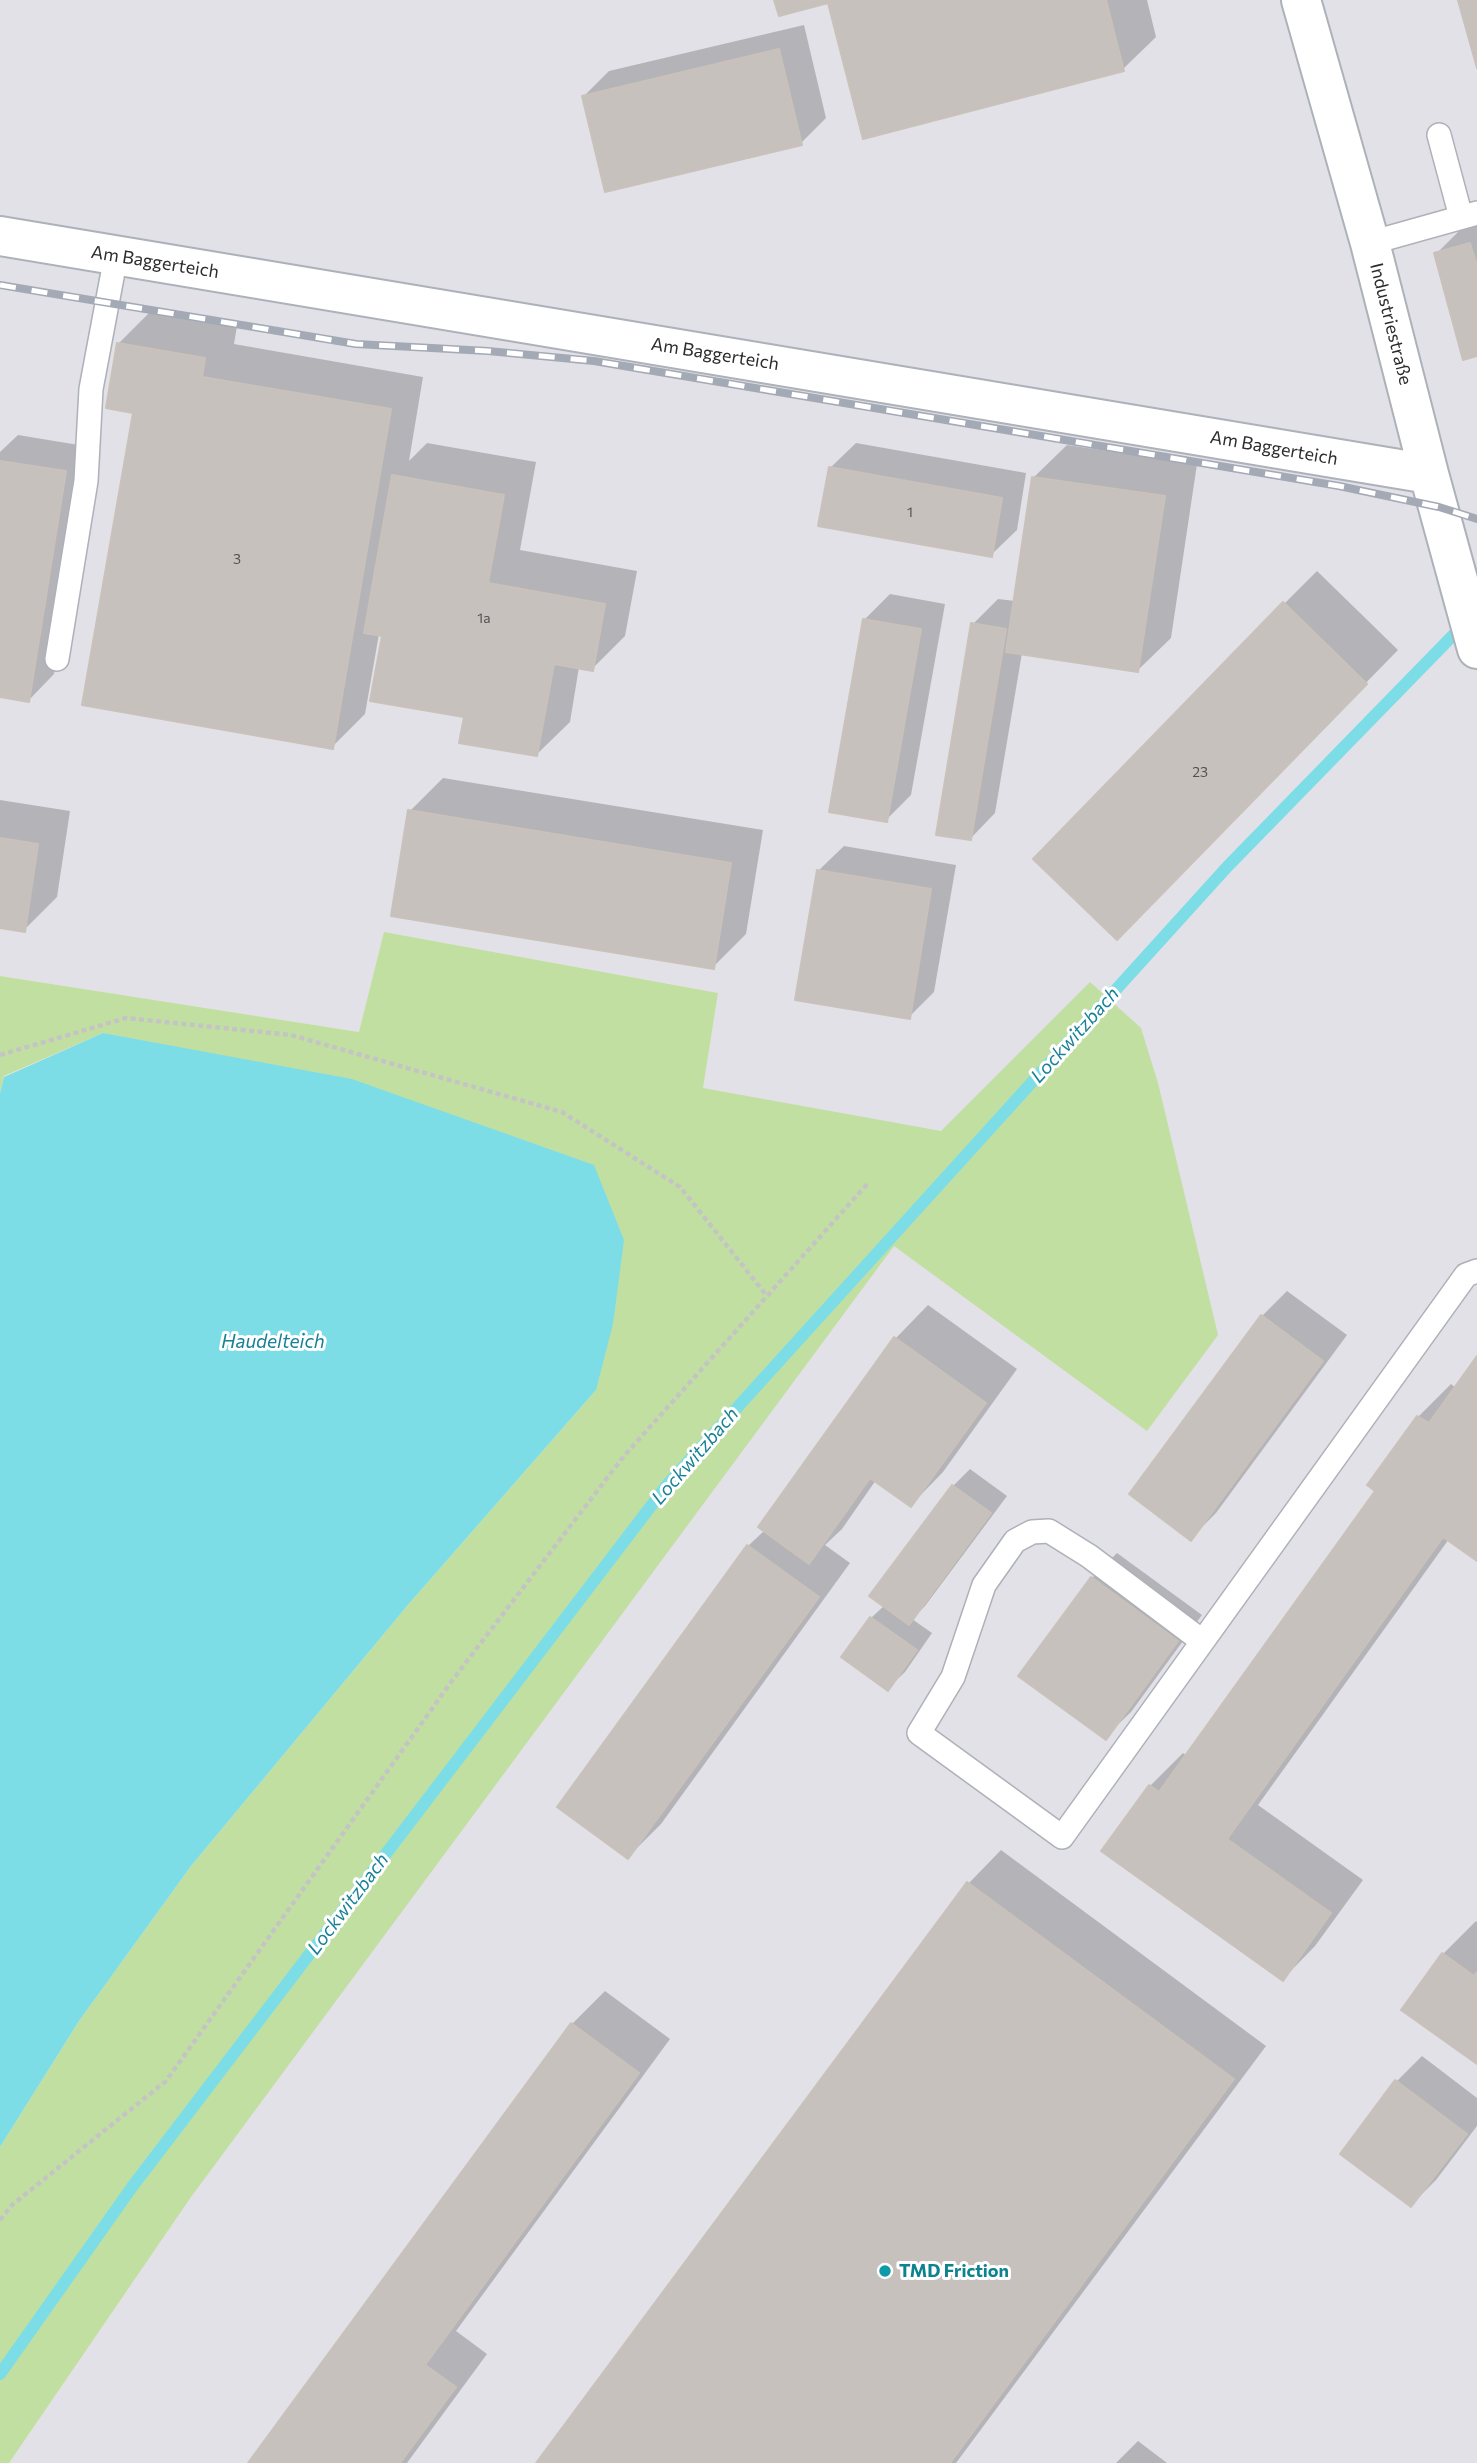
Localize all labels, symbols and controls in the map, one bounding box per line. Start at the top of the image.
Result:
street label: Am Baggerteich [90,241,220,283]
street label: Industriestraße [1365,261,1417,387]
street label: Am Baggerteich [650,333,780,375]
street label: Am Baggerteich [1209,426,1339,470]
house number: 1 [907,504,913,520]
house number: 3 [233,551,241,567]
house number: 1a [477,610,491,626]
house number: 23 [1192,764,1208,780]
water label: Lockwitzbach [1026,983,1124,1087]
water label: Haudelteich [221,1331,325,1353]
water label: Lockwitzbach [647,1403,743,1509]
water label: Lockwitzbach [303,1849,393,1959]
place label: TMD Friction [899,2260,1009,2282]
marker: TMD Friction [877,2263,893,2279]

